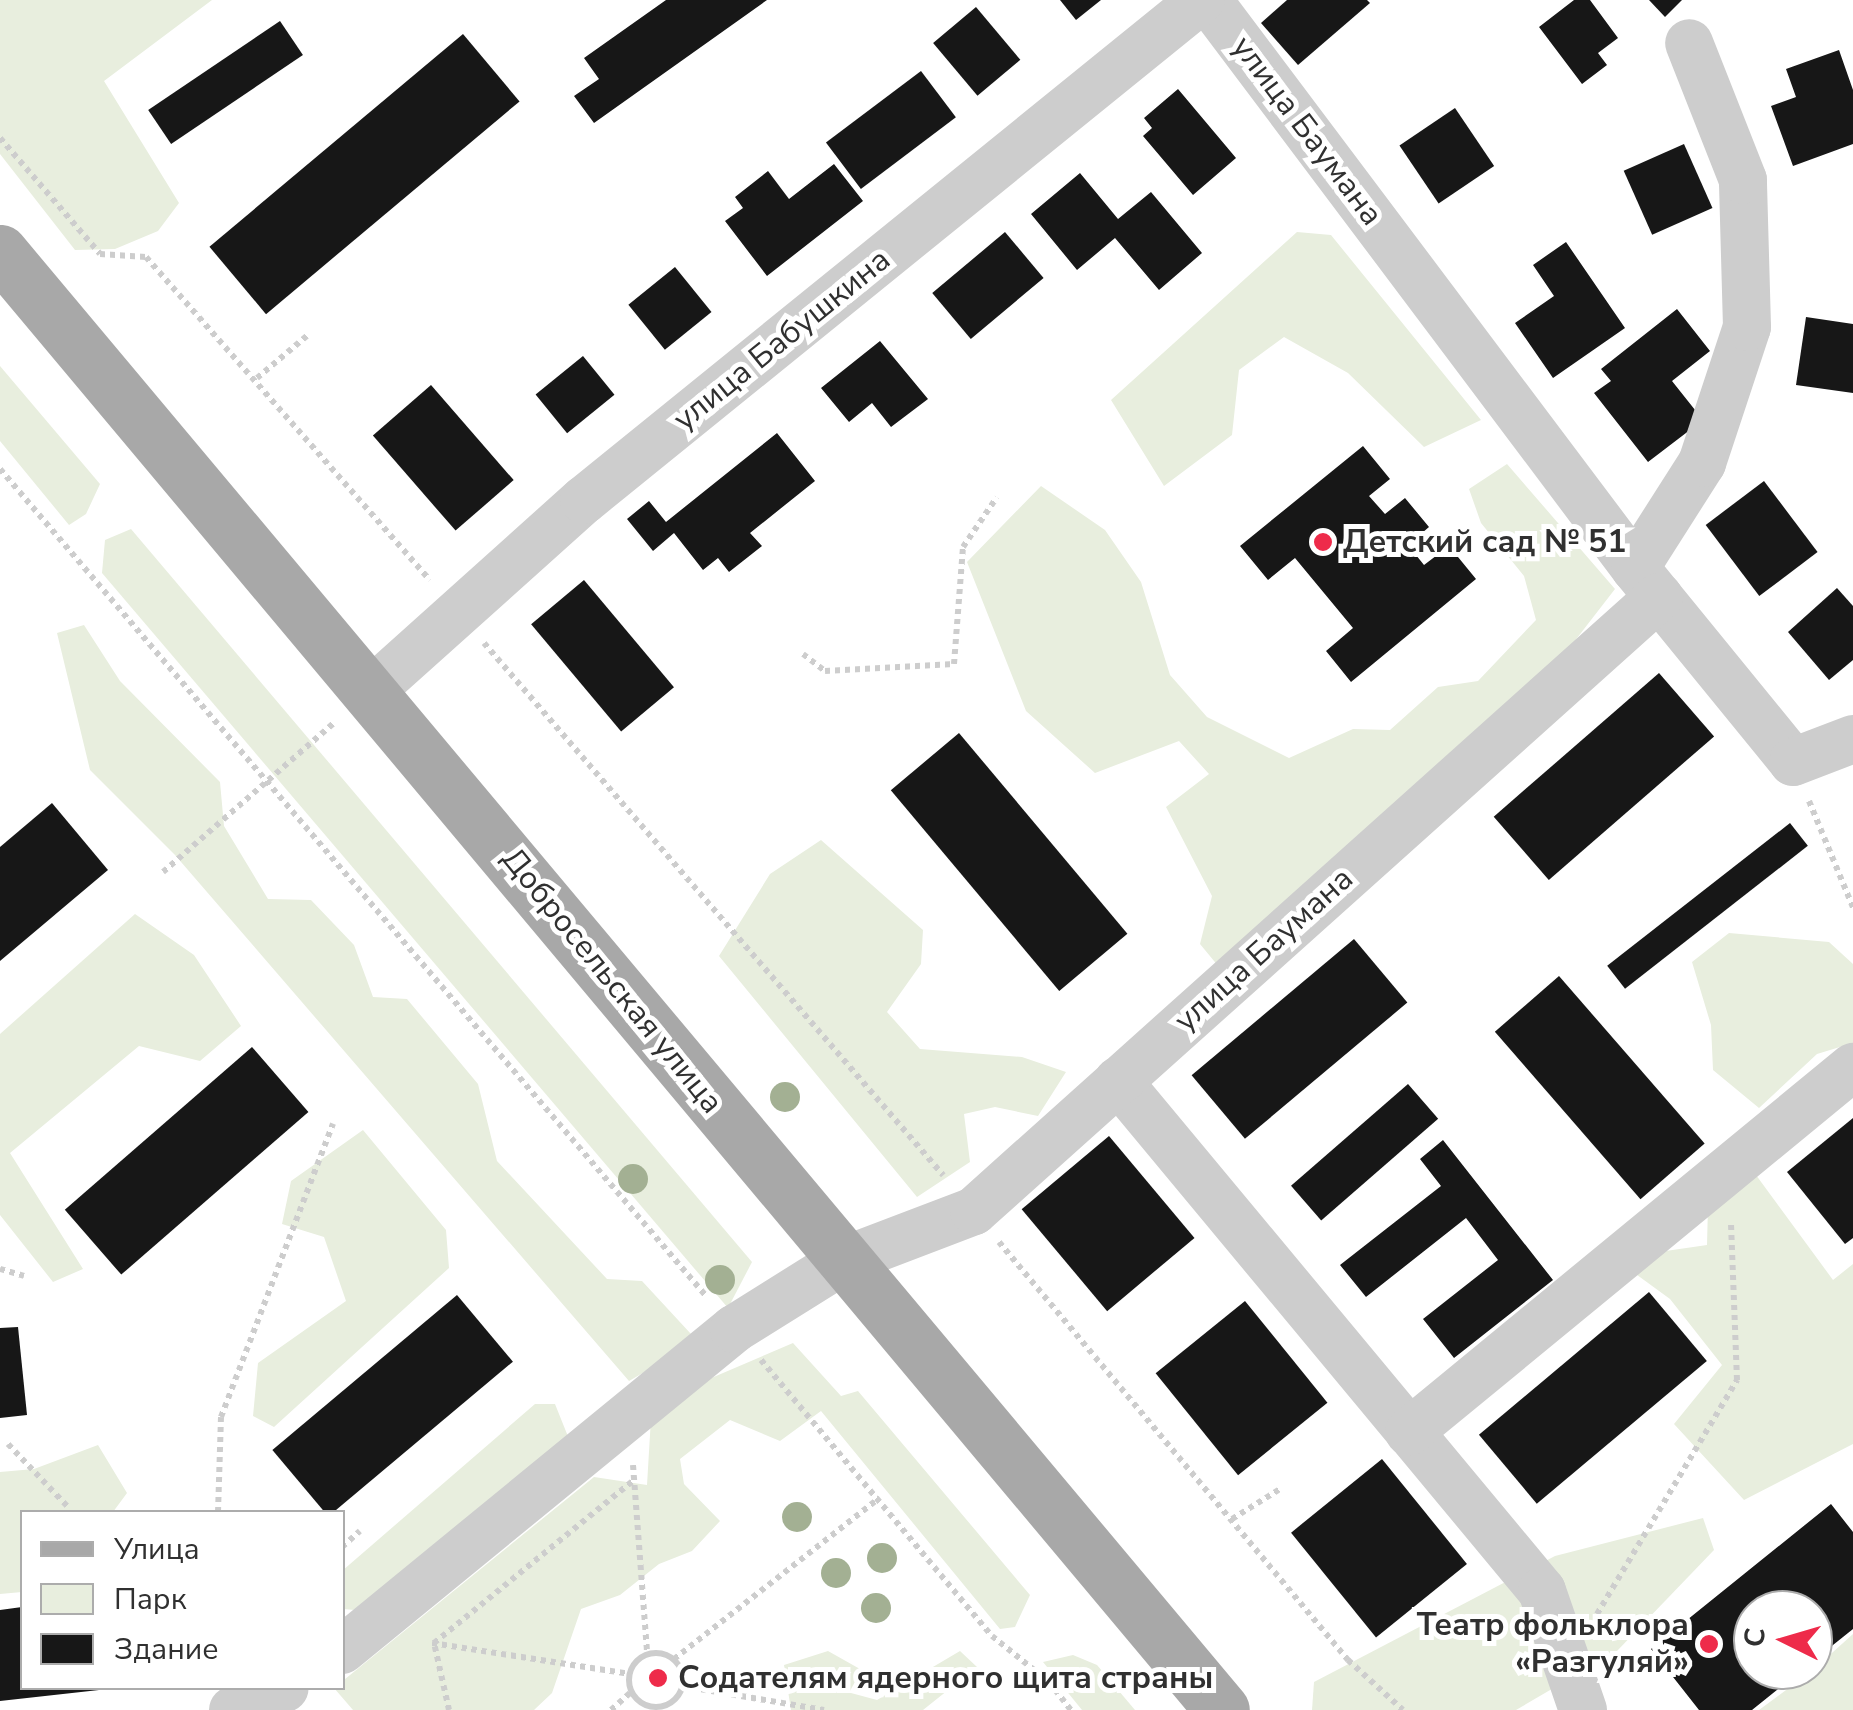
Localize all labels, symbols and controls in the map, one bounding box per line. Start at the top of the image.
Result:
street label: улица Баумана [1223,29,1391,233]
street label: улица Бабушкина [666,241,898,439]
place label: Детский сад № 51 [1343,523,1626,561]
marker: Детский сад № 51 [1312,531,1334,553]
street label: Добросельская улица [493,841,731,1121]
street label: улица Баумана [1167,860,1361,1040]
legend [20,1510,345,1690]
text: Улица [114,1529,200,1570]
text: Парк [114,1579,186,1620]
north arrow [1733,1590,1833,1690]
place label: Театр фольклора «Разгуляй» [1417,1607,1689,1682]
text: С [1735,1626,1775,1649]
text: Здание [114,1629,219,1670]
marker: Театр фольклора «Разгуляй» [1698,1633,1720,1655]
place label: Содателям ядерного щита страны [678,1659,1213,1697]
marker: Содателям ядерного щита страны [647,1667,669,1689]

